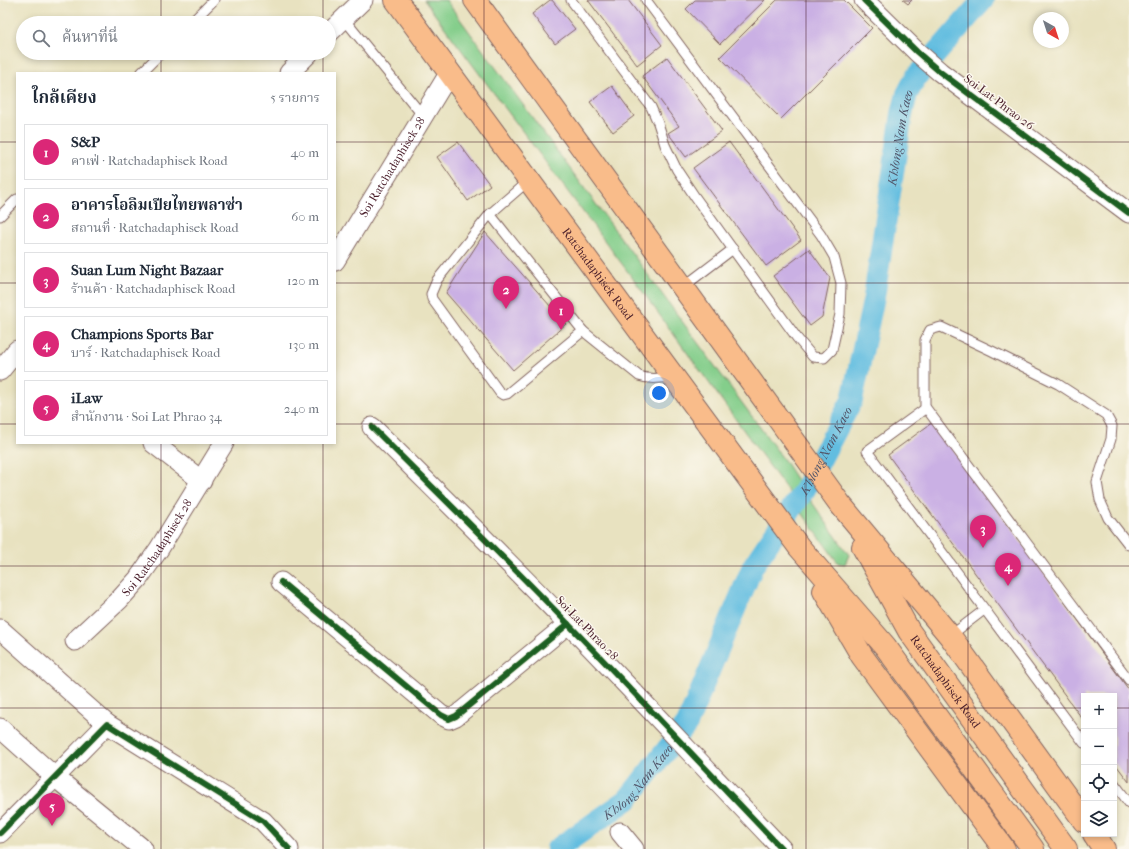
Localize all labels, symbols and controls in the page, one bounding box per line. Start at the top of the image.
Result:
north arrow [1033,12,1069,48]
search box [16,16,336,60]
icon: search [30,27,52,49]
text: ค้นหาที่นี่ [62,28,118,46]
street label: Soi Lat Phrao 26 [961,71,1037,133]
water label: Khlong Nam Kaeo [884,86,916,188]
text: ใกล้เคียง [32,87,97,107]
text: 5 รายการ [270,90,320,105]
street label: Soi Ratchadaphisek 28 [356,114,428,220]
text: S&P [71,133,100,151]
text: 1 [44,145,48,160]
text: 40 m [291,145,319,160]
text: คาเฟ่ · Ratchadaphisek Road [71,153,228,168]
text: อาคารโอลิมเปียไทยพลาซ่า [71,196,243,214]
text: 2 [43,209,49,224]
text: 60 m [291,209,319,224]
text: สถานที่ · Ratchadaphisek Road [71,220,239,235]
street label: Ratchadaphisek Road [559,225,636,323]
text: Suan Lum Night Bazaar [71,261,223,279]
text: 3 [43,273,49,288]
text: 120 m [287,273,319,288]
pin: 2 [493,276,519,309]
text: ร้านค้า · Ratchadaphisek Road [71,281,235,296]
pin: 1 [548,297,574,330]
text: Champions Sports Bar [71,325,213,343]
text: 4 [42,337,50,352]
text: 130 m [288,337,319,352]
text: บาร์ · Ratchadaphisek Road [71,345,220,360]
your location [649,383,669,403]
text: iLaw [71,389,102,407]
text: 5 [43,401,49,416]
text: 240 m [284,401,319,416]
water label: Khlong Nam Kaeo [796,404,855,499]
text: สำนักงาน · Soi Lat Phrao 34 [71,409,222,424]
street label: Soi Ratchadaphisek 28 [119,496,195,599]
pin: 3 [970,515,996,548]
pin: 4 [995,553,1021,586]
street label: Soi Lat Phrao 28 [553,593,621,663]
street label: Ratchadaphisek Road [907,632,984,731]
map controls [1081,693,1117,837]
button: + [1081,693,1117,729]
button: − [1081,729,1117,765]
water label: Khlong Nam Kaeo [599,741,677,823]
button: locate [1081,765,1117,801]
pin: 5 [39,793,65,826]
button: layers [1081,801,1117,837]

